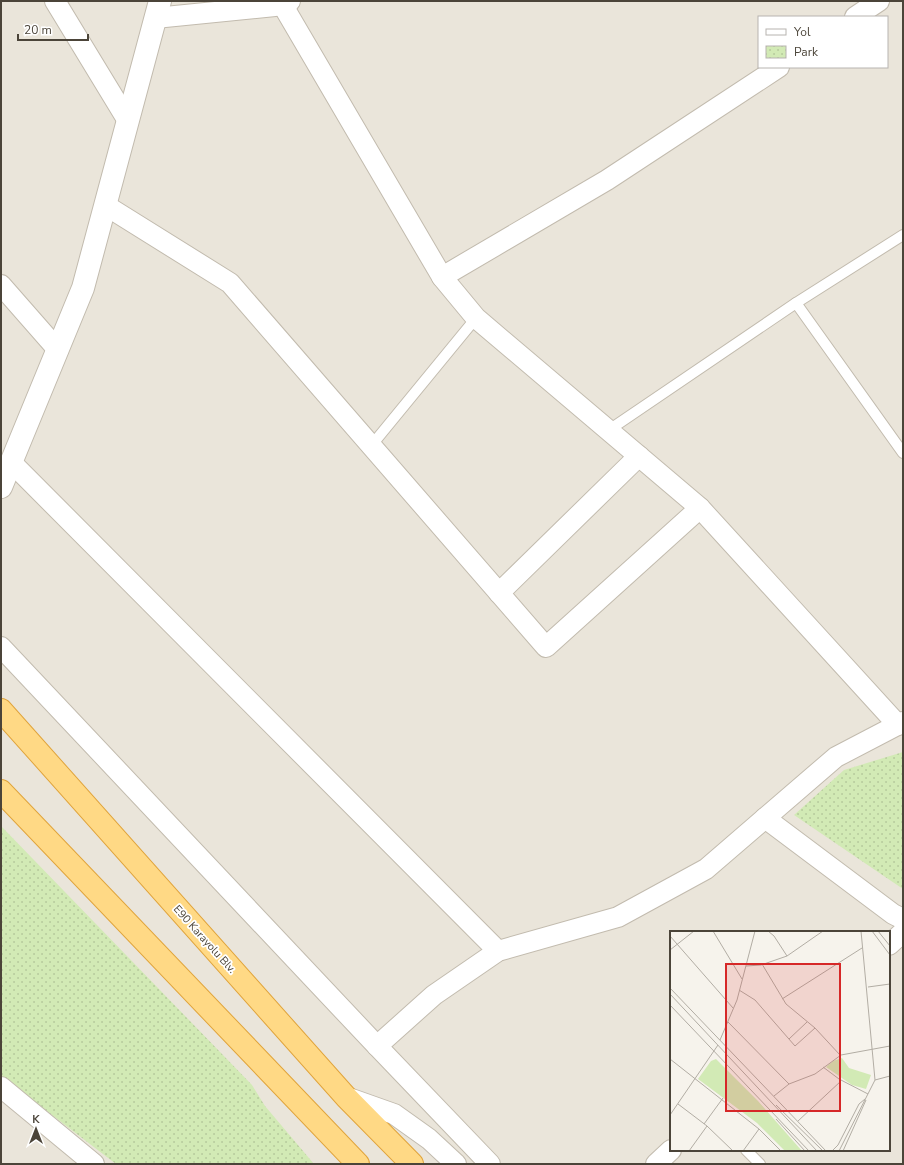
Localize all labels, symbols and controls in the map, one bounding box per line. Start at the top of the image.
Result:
scale bar [18,16,88,42]
legend [758,16,888,68]
text: 20 m [24,22,52,38]
text: Yol [793,24,811,40]
text: Park [794,44,819,60]
street label: E90 Karayolu Blv. [170,902,239,977]
inset map [670,931,890,1151]
north arrow [16,1109,56,1149]
text: K [32,1112,40,1127]

